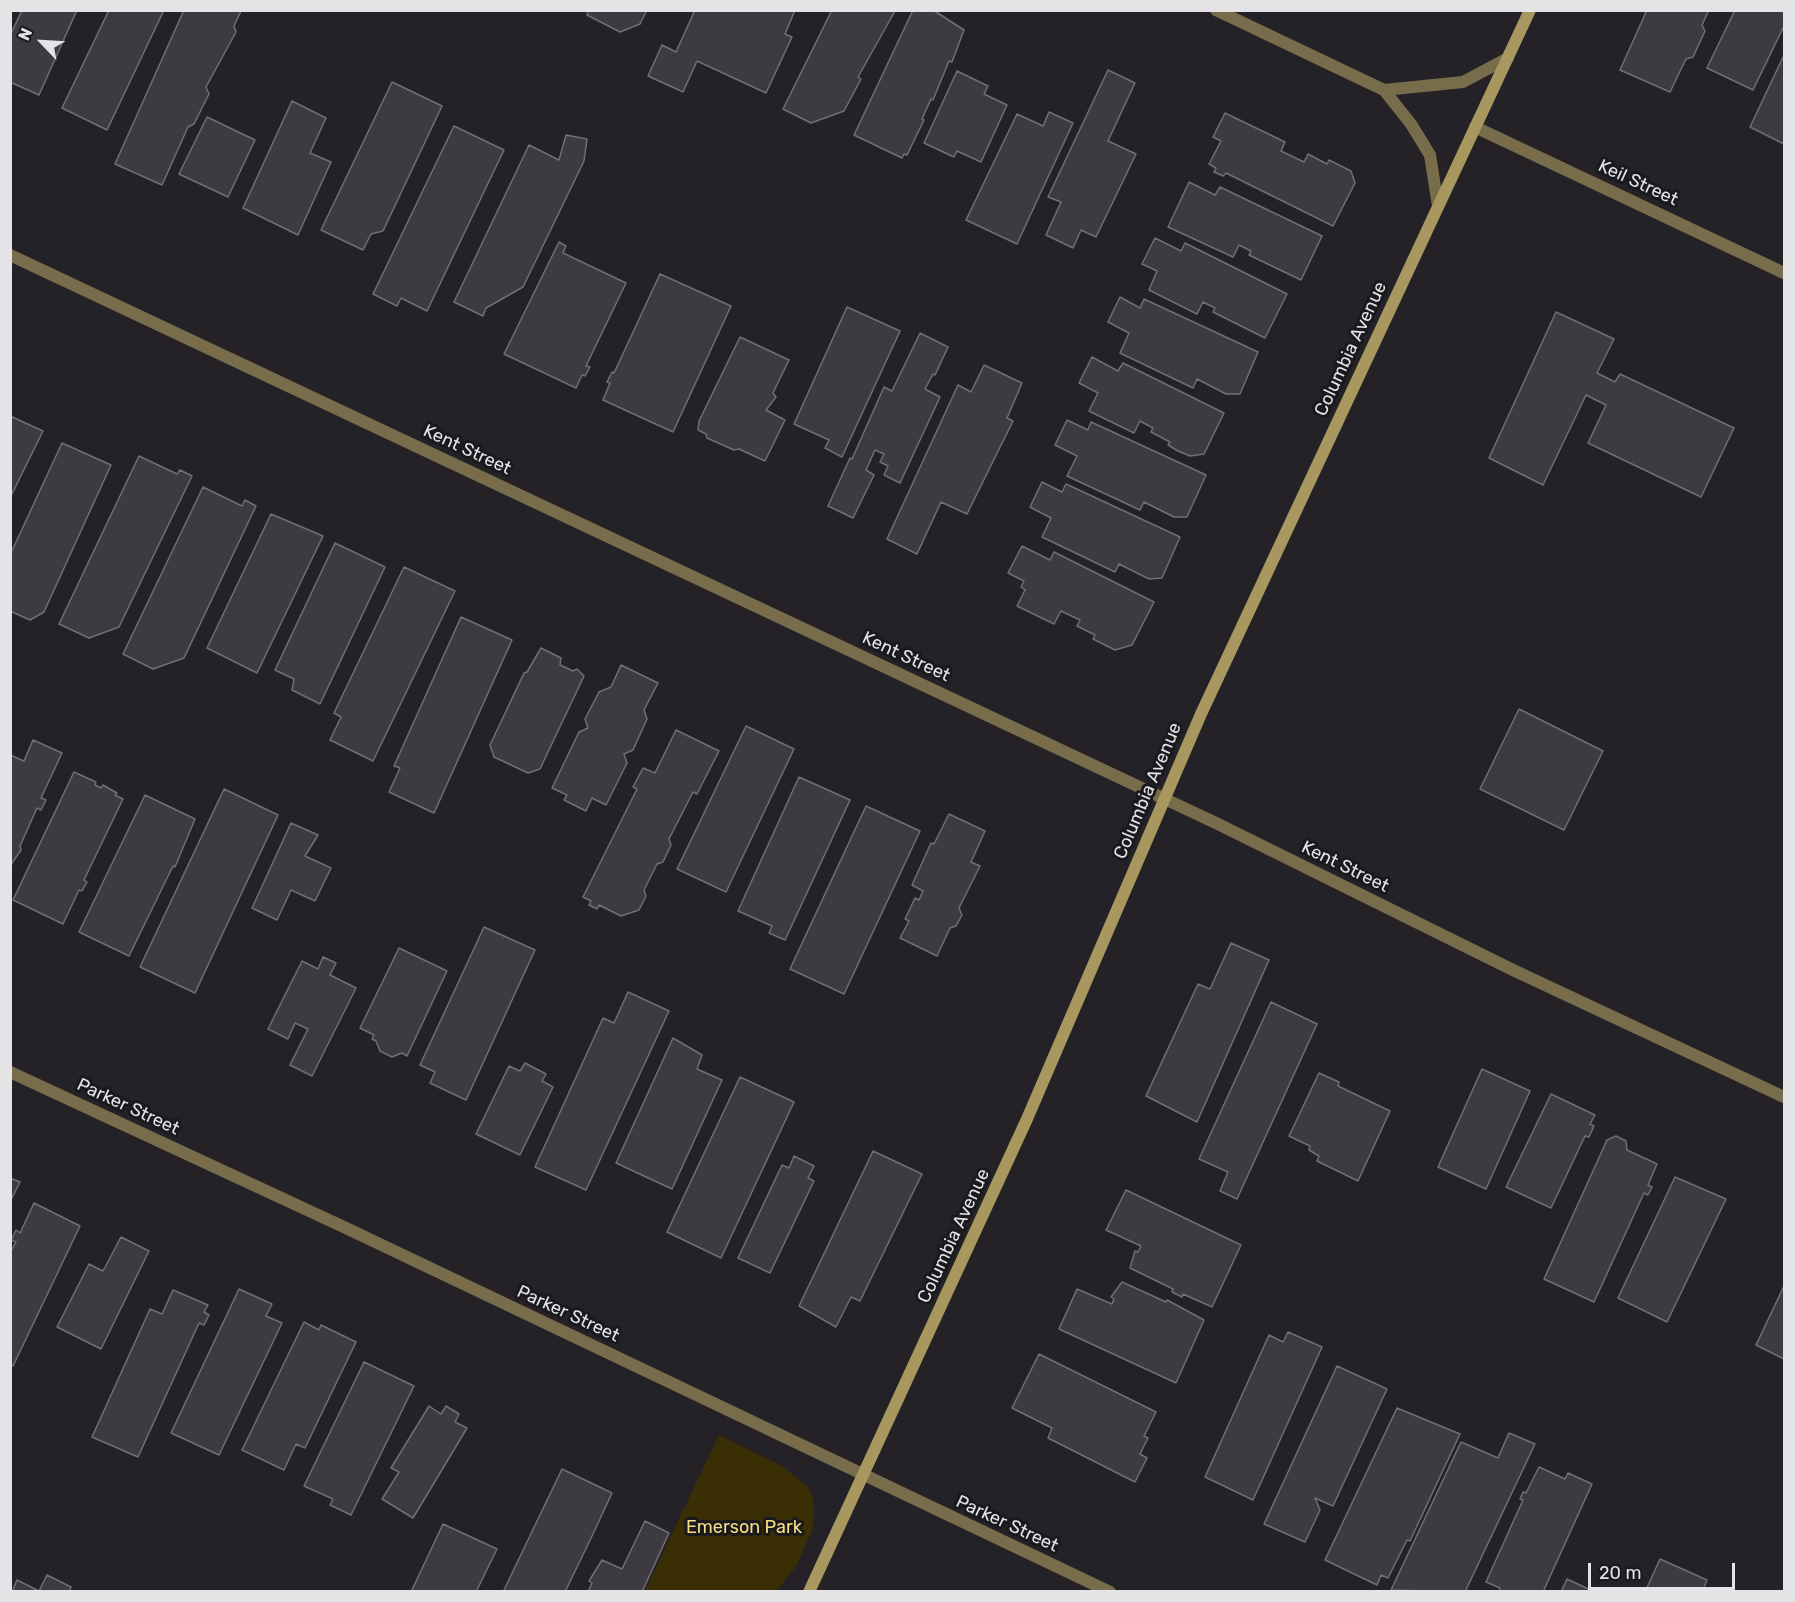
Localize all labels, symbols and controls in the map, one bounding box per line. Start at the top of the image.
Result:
north arrow [12,12,72,72]
text: N [14,25,36,43]
street label: Keil Street [1595,155,1681,211]
street label: Columbia Avenue [1310,278,1392,420]
street label: Kent Street [420,420,514,480]
street label: Kent Street [859,627,953,687]
street label: Columbia Avenue [1110,720,1186,862]
street label: Kent Street [1298,837,1392,897]
street label: Parker Street [73,1074,183,1140]
street label: Columbia Avenue [913,1165,995,1307]
street label: Parker Street [513,1281,623,1347]
street label: Parker Street [952,1491,1062,1557]
park label: Emerson Park [686,1517,802,1539]
scale bar [1591,1551,1738,1589]
text: 20 m [1599,1562,1641,1584]

